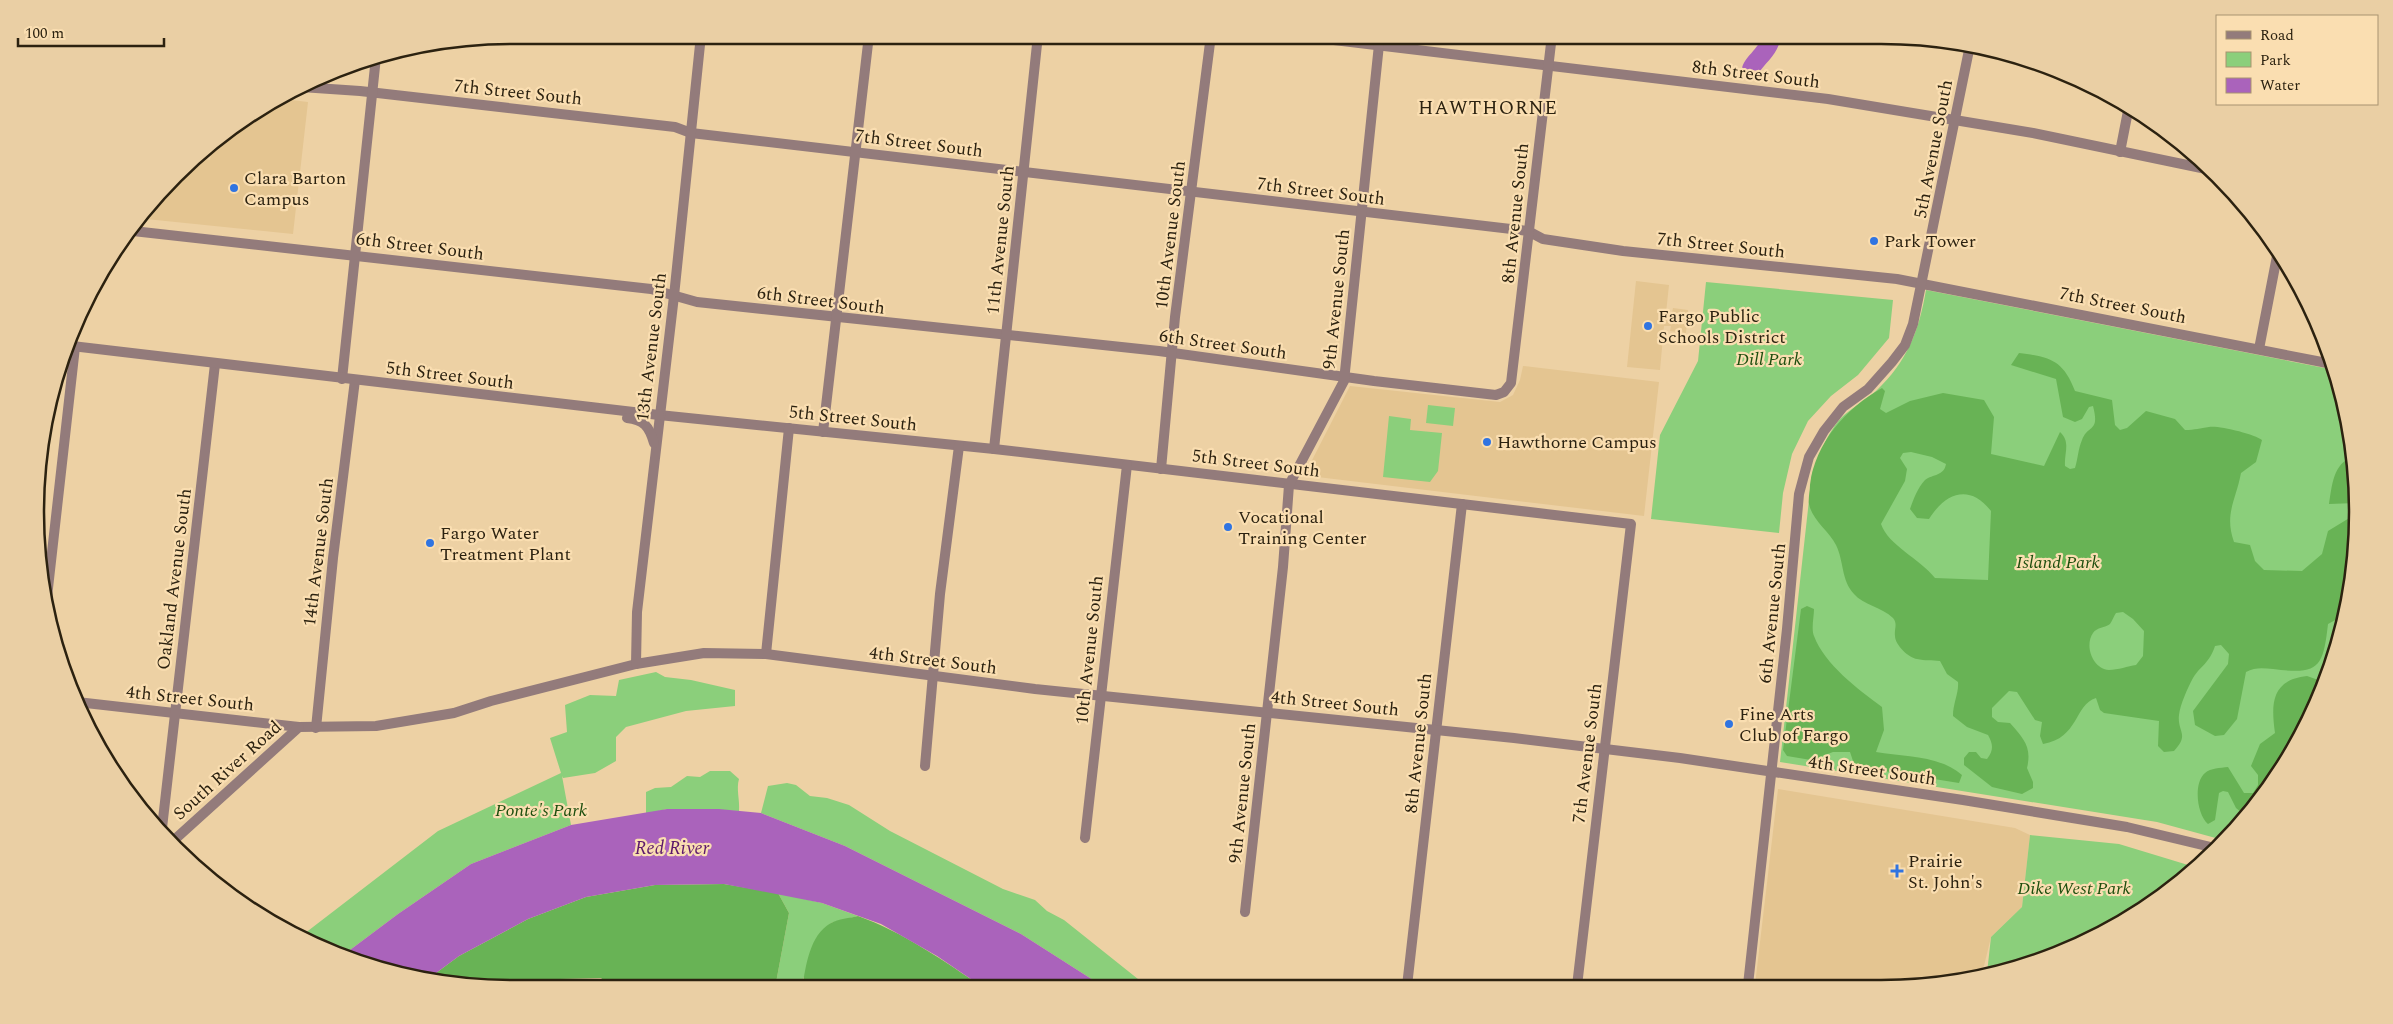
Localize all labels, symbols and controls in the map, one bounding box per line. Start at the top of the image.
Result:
scale bar [18,15,164,47]
legend [2216,15,2378,105]
text: 100 m [25,22,64,45]
text: Road [2260,24,2294,47]
text: Park [2260,49,2291,72]
street label: 8th Street South [1690,53,1821,96]
street label: 7th Street South [453,72,583,113]
text: Water [2260,74,2300,97]
street label: 5th Avenue South [1907,77,1960,221]
district label: HAWTHORNE [1418,94,1558,123]
street label: 7th Street South [853,122,984,165]
street label: 8th Avenue South [1495,142,1536,285]
street label: 10th Avenue South [1148,159,1193,311]
street label: 11th Avenue South [979,164,1022,316]
place label: Clara Barton Campus [244,165,346,213]
street label: 7th Street South [1255,170,1386,213]
marker: Clara Barton Campus [228,182,240,194]
street label: 6th Street South [354,225,485,268]
street label: 7th Street South [1656,225,1786,266]
street label: 9th Avenue South [1316,228,1357,371]
place label: Park Tower [1884,228,1976,255]
marker: Park Tower [1868,235,1880,247]
street label: 13th Avenue South [629,271,674,423]
street label: 6th Street South [755,279,886,322]
street label: 7th Street South [2057,280,2189,331]
place label: Fargo Public Schools District [1658,303,1786,351]
marker: Fargo Public Schools District [1642,320,1654,332]
street label: 6th Street South [1157,322,1289,367]
park label: Dill Park [1736,346,1803,373]
street label: 5th Street South [384,354,515,397]
street label: 5th Street South [788,398,918,439]
place label: Hawthorne Campus [1497,429,1657,456]
marker: Hawthorne Campus [1481,436,1493,448]
street label: 5th Street South [1190,442,1321,485]
street label: 14th Avenue South [296,476,341,628]
street label: Oakland Avenue South [150,487,199,671]
place label: Vocational Training Center [1238,504,1367,552]
place label: Fargo Water Treatment Plant [440,520,571,568]
marker: Vocational Training Center [1222,521,1234,533]
marker: Fargo Water Treatment Plant [424,537,436,549]
street label: 6th Avenue South [1752,542,1793,685]
park label: Island Park [2016,549,2100,576]
street label: 10th Avenue South [1068,574,1111,726]
street label: 4th Street South [867,639,998,682]
street label: 8th Avenue South [1398,672,1439,815]
street label: 4th Street South [125,678,255,719]
street label: 7th Avenue South [1566,682,1609,825]
street label: 4th Street South [1270,683,1400,724]
place label: Fine Arts Club of Fargo [1739,701,1848,749]
street label: South River Road [167,714,288,827]
marker: Fine Arts Club of Fargo [1723,718,1735,730]
street label: 9th Avenue South [1222,722,1263,865]
street label: 4th Street South [1806,748,1938,793]
park label: Ponte's Park [495,797,588,824]
water label: Red River [635,834,710,863]
place label: Prairie St. John's [1908,848,1983,896]
marker: Prairie St. John's [1890,864,1904,878]
park label: Dike West Park [2017,875,2131,902]

